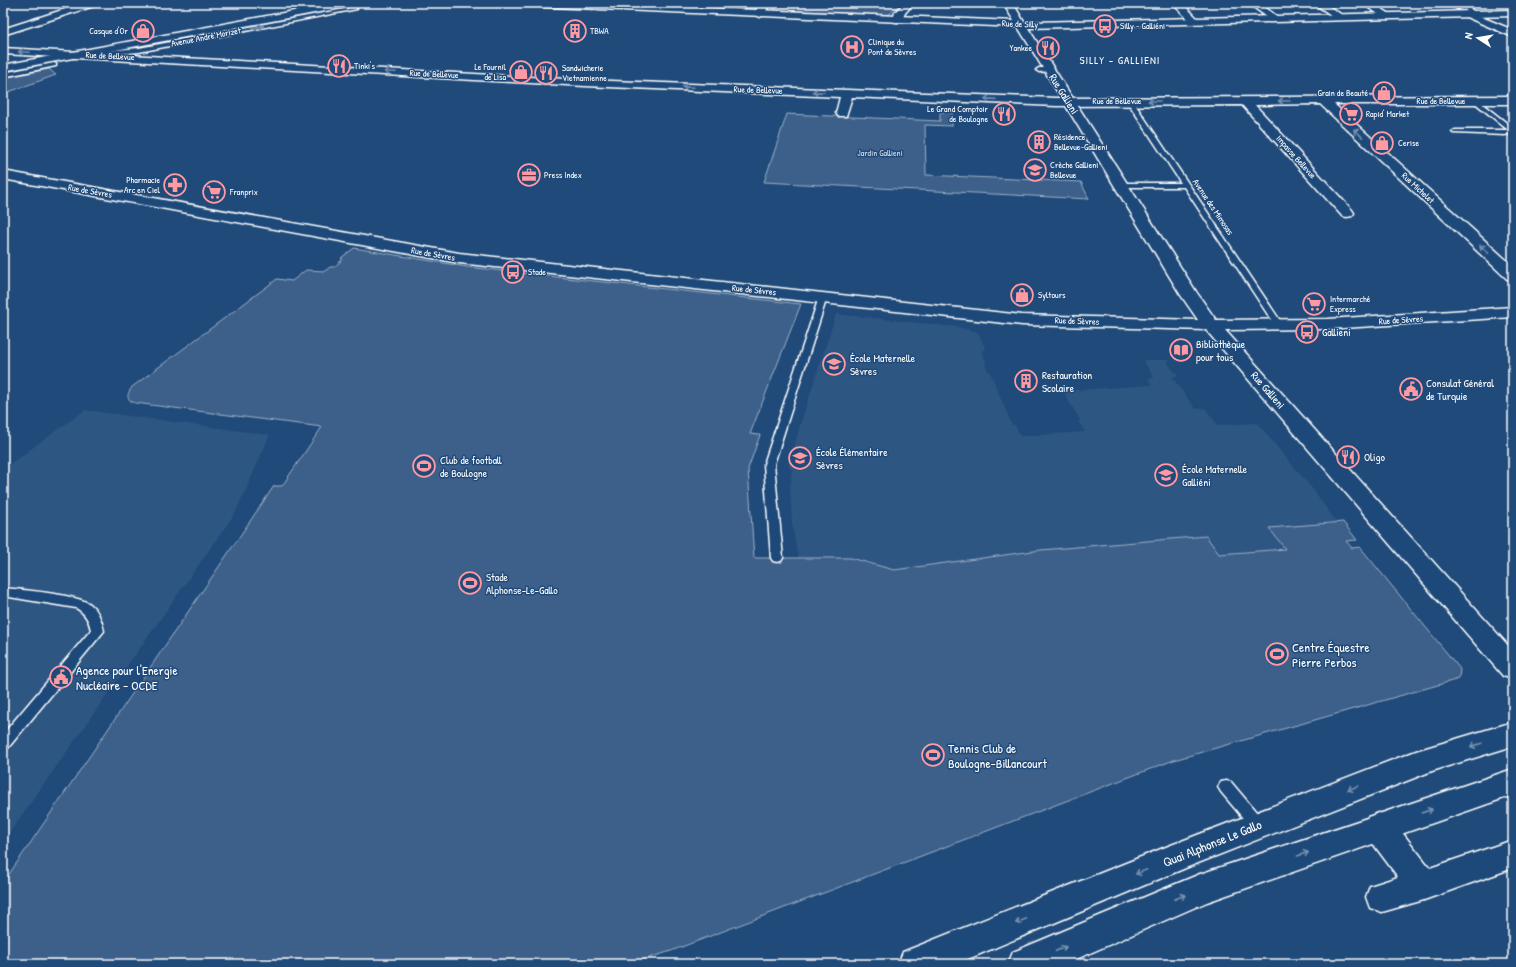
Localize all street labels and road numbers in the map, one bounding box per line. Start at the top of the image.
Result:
street label: Rue de Silly [1002,17,1039,31]
street label: Avenue André Morizet [170,24,243,50]
street label: Rue de Bellevue [85,49,135,63]
street label: Rue de Bellevue [409,67,459,81]
street label: Rue Gallieni [1046,71,1082,117]
street label: Rue de Bellevue [733,83,783,97]
street label: Rue de Bellevue [1093,95,1142,107]
street label: Rue de Bellevue [1417,95,1466,107]
street label: Impasse Bellevue [1273,133,1319,182]
street label: Rue Michelet [1399,170,1438,207]
street label: Avenue des Mimosas [1190,177,1236,238]
street label: Rue de Sèvres [67,181,113,201]
street label: Rue de Sèvres [410,244,456,264]
street label: Rue de Sèvres [731,282,777,298]
street label: Rue de Sèvres [1378,312,1424,328]
street label: Rue de Sèvres [1055,314,1100,328]
street label: Rue Gallieni [1248,368,1288,412]
street label: Quai Alphonse Le Gallo [1160,815,1264,871]

